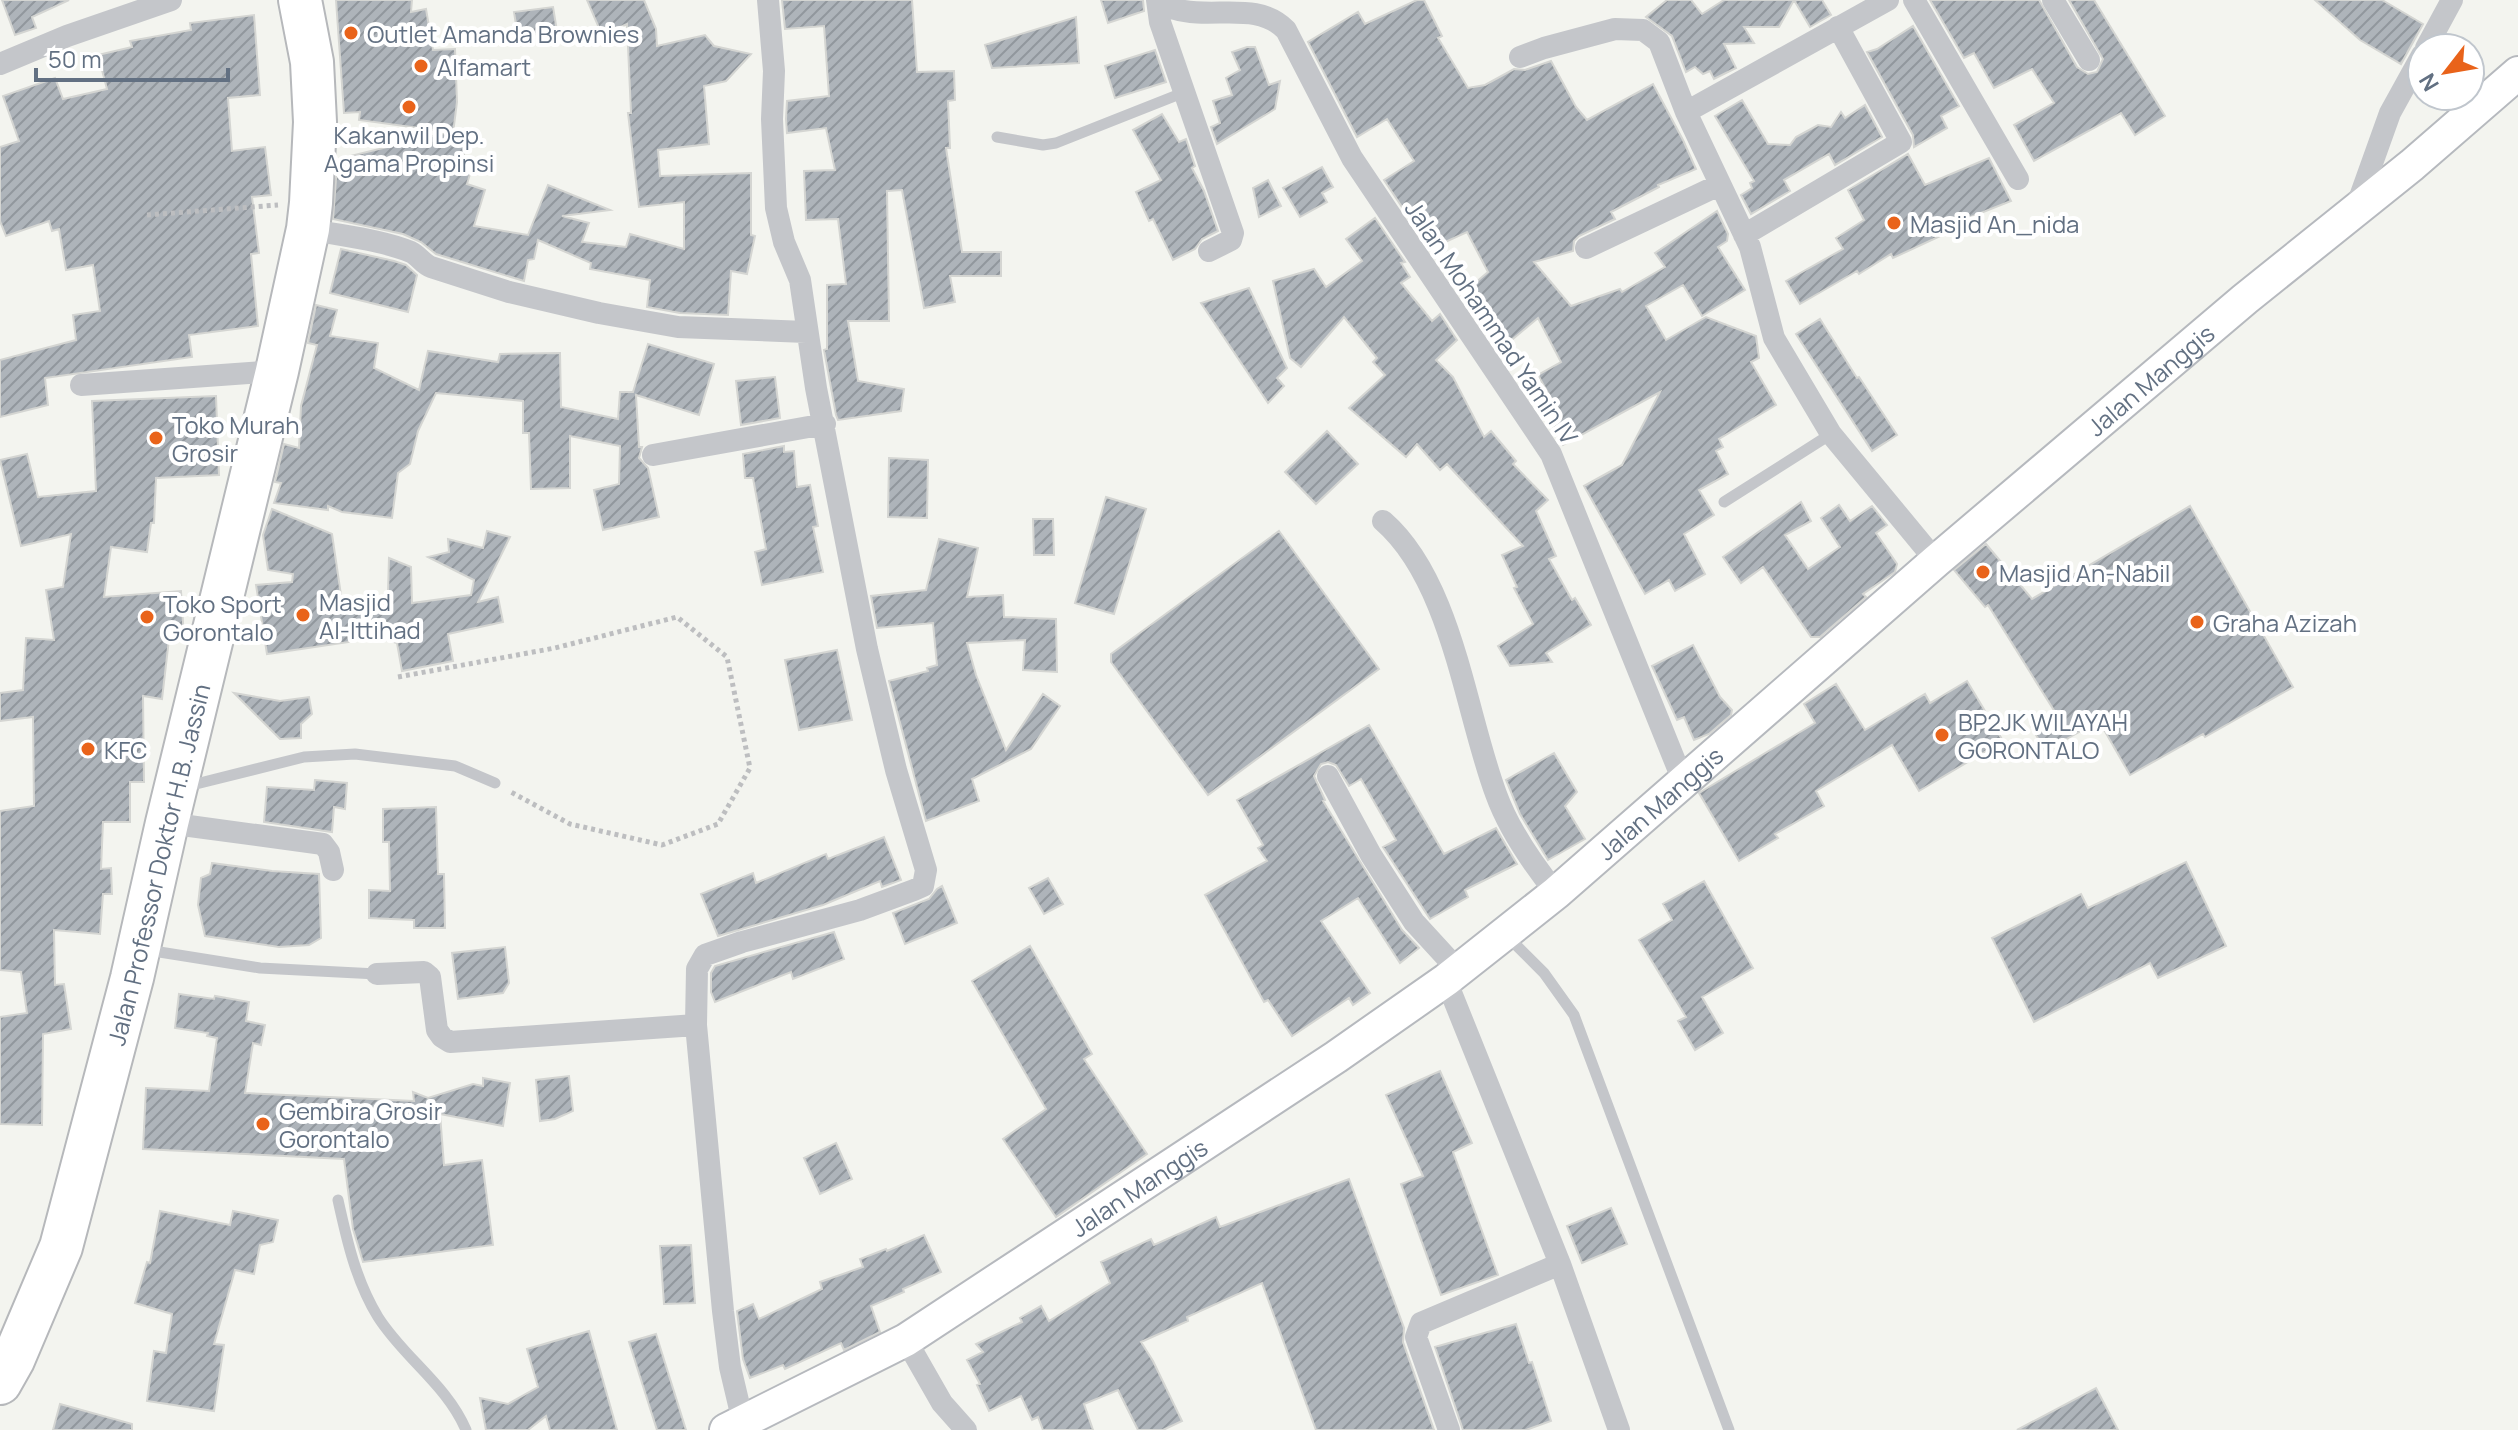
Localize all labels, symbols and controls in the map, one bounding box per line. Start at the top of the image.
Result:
place label: Outlet Amanda Brownies [367,17,639,50]
marker: Outlet Amanda Brownies [342,24,360,42]
scale bar [36,32,228,82]
north arrow [2406,32,2486,112]
text: 50 m [48,42,102,75]
place label: Alfamart [437,50,531,83]
marker: Alfamart [412,57,430,75]
text: N [2412,68,2446,97]
marker: Kakanwil Dep. Agama Propinsi [400,98,418,116]
place label: Kakanwil Dep. Agama Propinsi [324,118,494,179]
street label: Jalan Mohammad Yamin IV [1398,194,1586,451]
place label: Masjid An_nida [1910,207,2079,240]
marker: Masjid An_nida [1885,214,1903,232]
street label: Jalan Manggis [2080,316,2221,443]
place label: Toko Murah Grosir [172,408,299,469]
marker: Toko Murah Grosir [147,429,165,447]
place label: Masjid An-Nabil [1999,556,2170,589]
marker: Masjid An-Nabil [1974,563,1992,581]
place label: Masjid Al-Ittihad [319,585,421,646]
place label: Toko Sport Gorontalo [163,587,282,648]
marker: Masjid Al-Ittihad [294,606,312,624]
place label: Graha Azizah [2213,606,2357,639]
marker: Toko Sport Gorontalo [138,608,156,626]
marker: Graha Azizah [2188,613,2206,631]
street label: Jalan Professor Doktor H.B. Jassin [99,680,217,1049]
place label: BP2JK WILAYAH GORONTALO [1958,705,2128,766]
marker: BP2JK WILAYAH GORONTALO [1933,726,1951,744]
place label: KFC [104,733,148,766]
street label: Jalan Manggis [1590,738,1729,867]
marker: KFC [79,740,97,758]
place label: Gembira Grosir Gorontalo [279,1094,443,1155]
marker: Gembira Grosir Gorontalo [254,1115,272,1133]
street label: Jalan Manggis [1064,1130,1213,1244]

